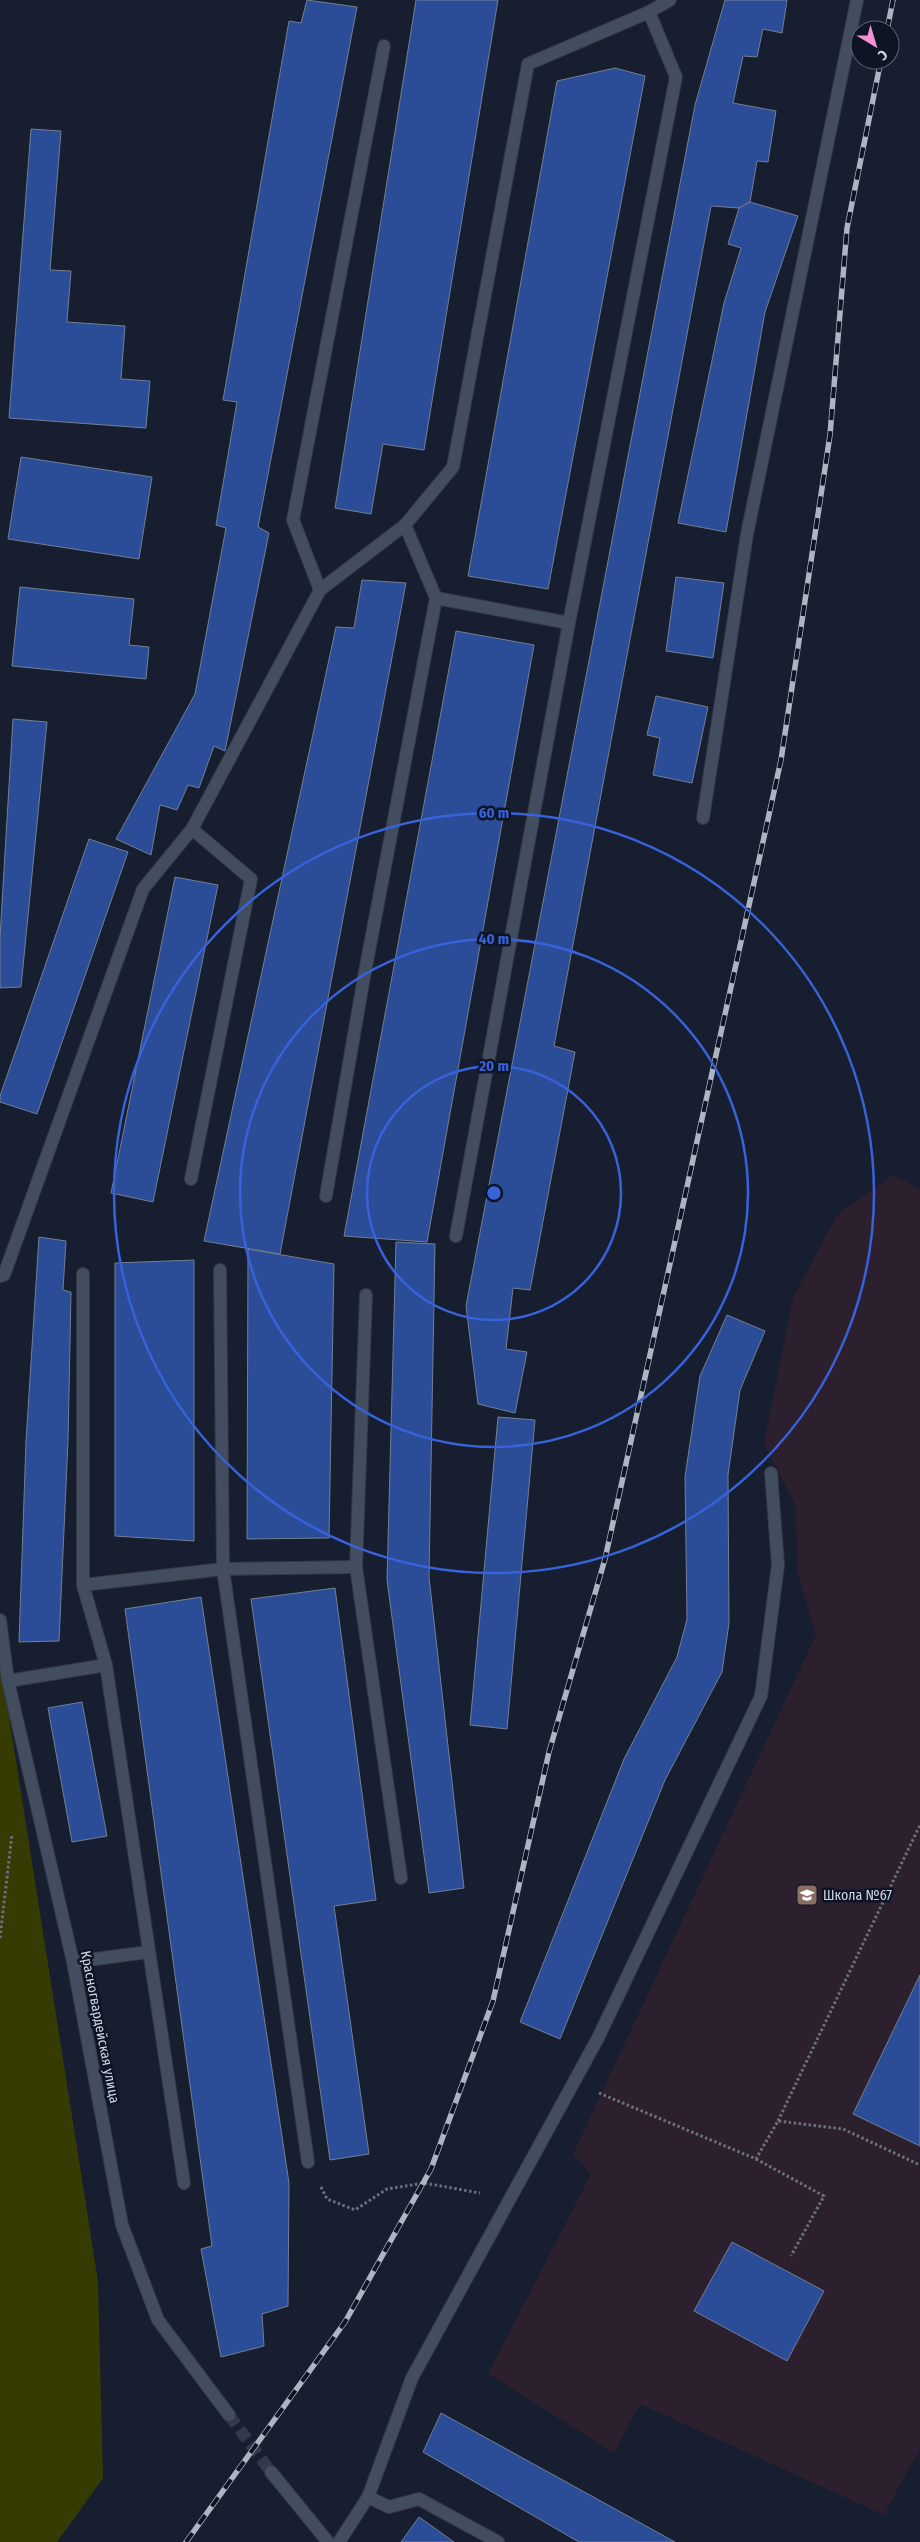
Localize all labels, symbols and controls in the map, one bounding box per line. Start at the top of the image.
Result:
north arrow [850,20,900,70]
text: С [874,46,891,64]
text: 60 m [479,804,509,822]
text: 40 m [479,930,509,948]
text: 20 m [478,1057,509,1075]
centre of rings [485,1184,503,1202]
school or university icon: Школа №67 [795,1883,819,1907]
place label: Школа №67 [823,1887,892,1904]
street label: Красногвардейская улица [77,1949,123,2105]

